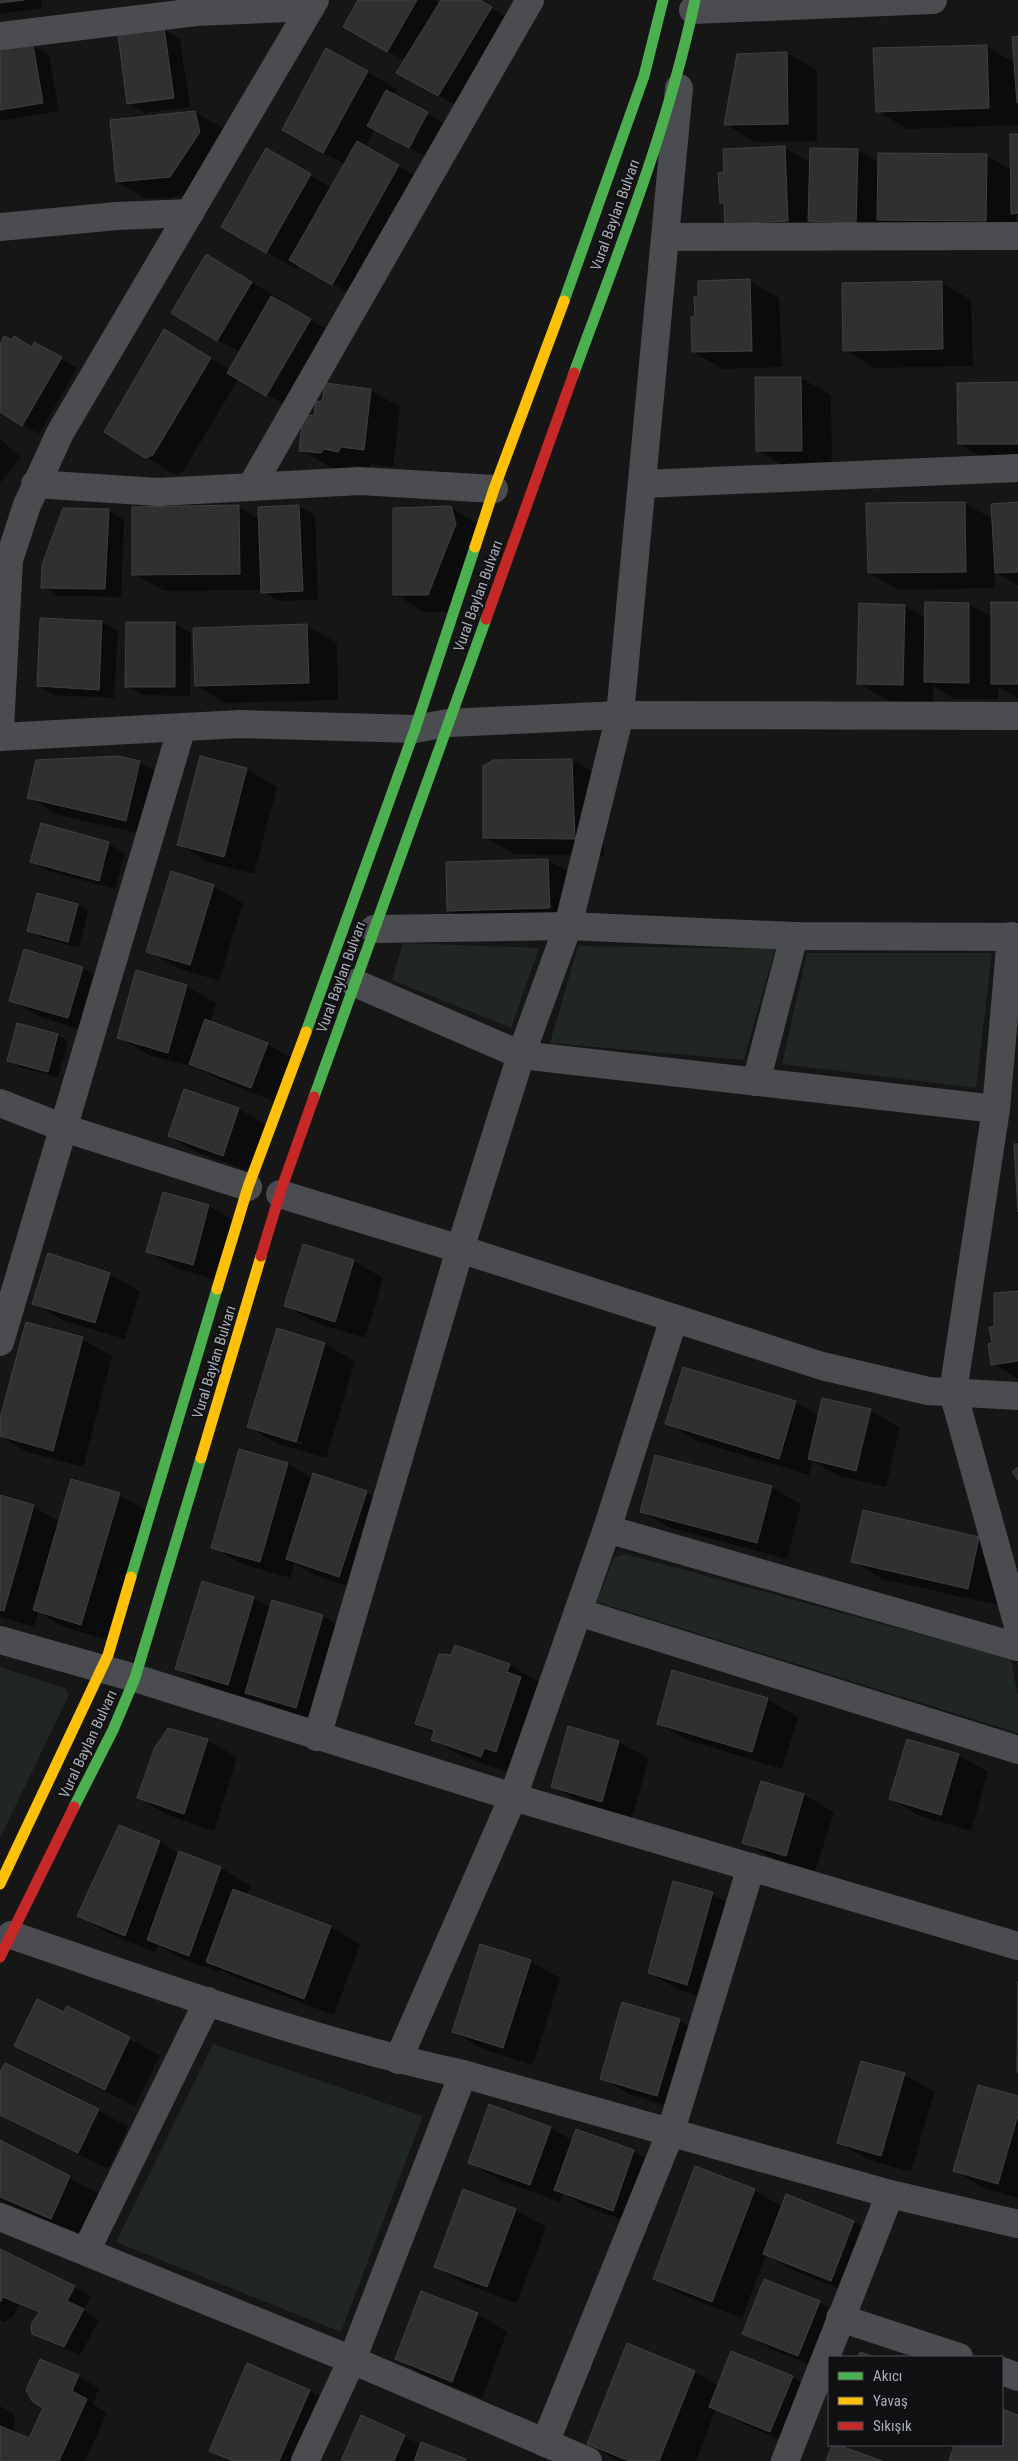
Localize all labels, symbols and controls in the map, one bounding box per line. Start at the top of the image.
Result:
street label: Vural Baylan Bulvarı [587,157,643,273]
street label: Vural Baylan Bulvarı [450,538,506,654]
street label: Vural Baylan Bulvarı [313,919,369,1035]
street label: Vural Baylan Bulvarı [188,1303,240,1421]
street label: Vural Baylan Bulvarı [55,1687,121,1801]
legend [828,2356,1003,2446]
text: Akıcı [873,2367,902,2385]
text: Yavaş [873,2392,908,2410]
text: Sıkışık [873,2417,912,2435]

